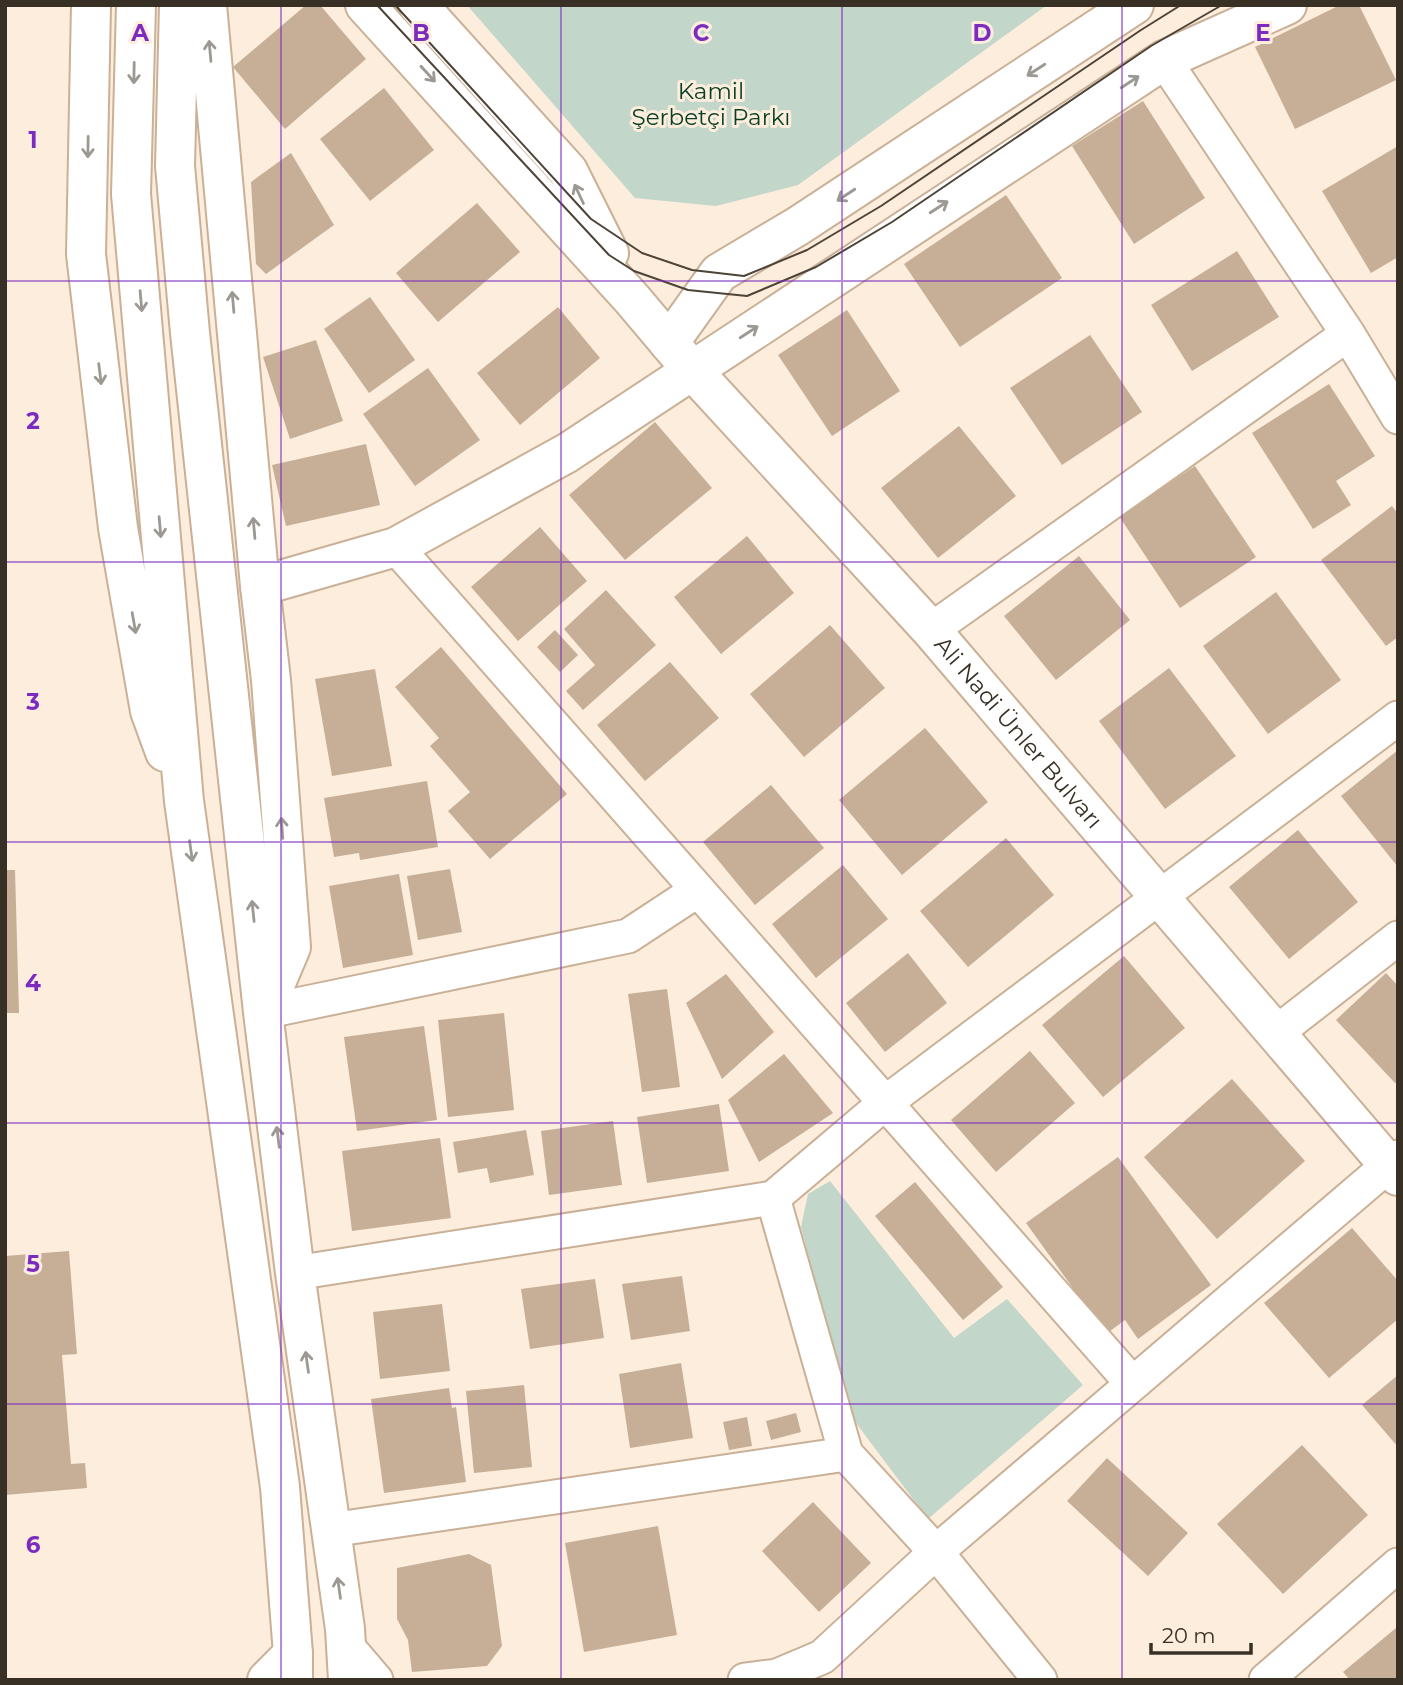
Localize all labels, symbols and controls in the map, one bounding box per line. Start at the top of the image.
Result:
text: A [130,19,149,47]
text: B [412,19,430,47]
text: C [693,19,710,47]
text: D [973,19,992,47]
text: E [1255,19,1271,47]
one-way arrow [203,40,216,62]
one-way arrow [128,62,141,85]
one-way arrow [1026,63,1046,77]
one-way arrow [420,65,436,83]
one-way arrow [1119,75,1139,89]
park label: Kamil Şerbetçi Parkı [631,77,791,131]
text: 1 [28,126,38,154]
one-way arrow [82,135,95,158]
one-way arrow [572,184,585,205]
one-way arrow [836,188,856,202]
one-way arrow [929,200,949,214]
one-way arrow [135,289,148,311]
one-way arrow [227,291,240,313]
one-way arrow [739,325,759,339]
one-way arrow [94,362,107,384]
text: 2 [26,407,40,435]
one-way arrow [154,515,167,538]
one-way arrow [248,517,261,540]
one-way arrow [128,611,142,634]
street label: Ali Nadi Ünler Bulvarı [929,631,1109,834]
text: 3 [25,688,40,716]
one-way arrow [275,817,288,840]
one-way arrow [185,839,198,862]
one-way arrow [246,900,259,922]
text: 4 [25,969,41,997]
one-way arrow [272,1126,285,1148]
text: 5 [26,1250,40,1278]
one-way arrow [300,1351,313,1374]
text: 6 [26,1531,41,1559]
one-way arrow [332,1577,345,1599]
scale bar [1151,1612,1251,1656]
text: 20 m [1162,1623,1216,1648]

